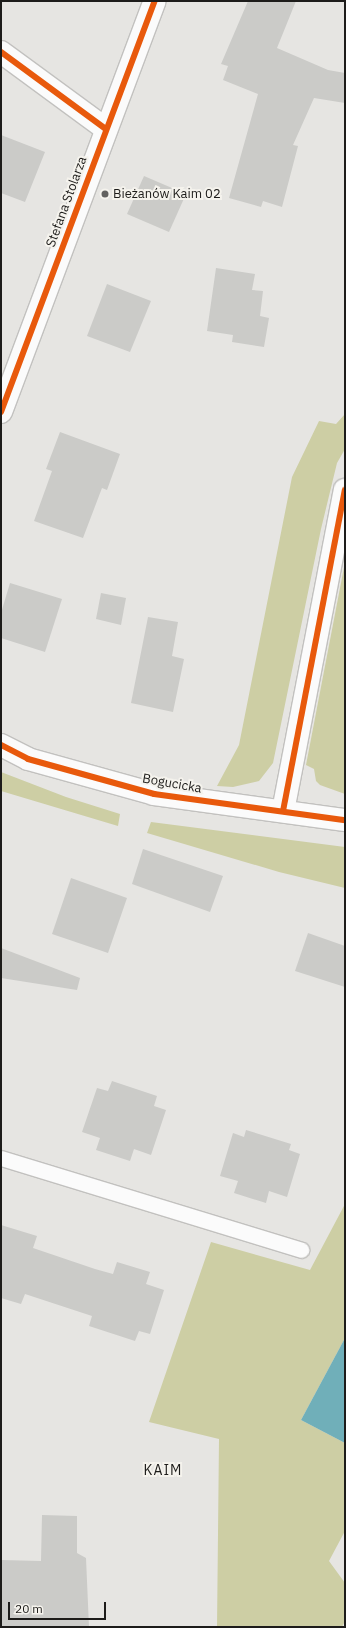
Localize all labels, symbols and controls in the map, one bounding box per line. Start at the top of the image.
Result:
street label: Stefana Stolarza [43,155,91,249]
place label: Bieżanów Kaim 02 [113,186,221,202]
marker: Bieżanów Kaim 02 [100,189,110,199]
street label: Bogucicka [141,771,203,797]
district label: KAIM [144,1462,182,1478]
scale bar [10,1594,108,1620]
text: 20 m [15,1601,43,1616]

